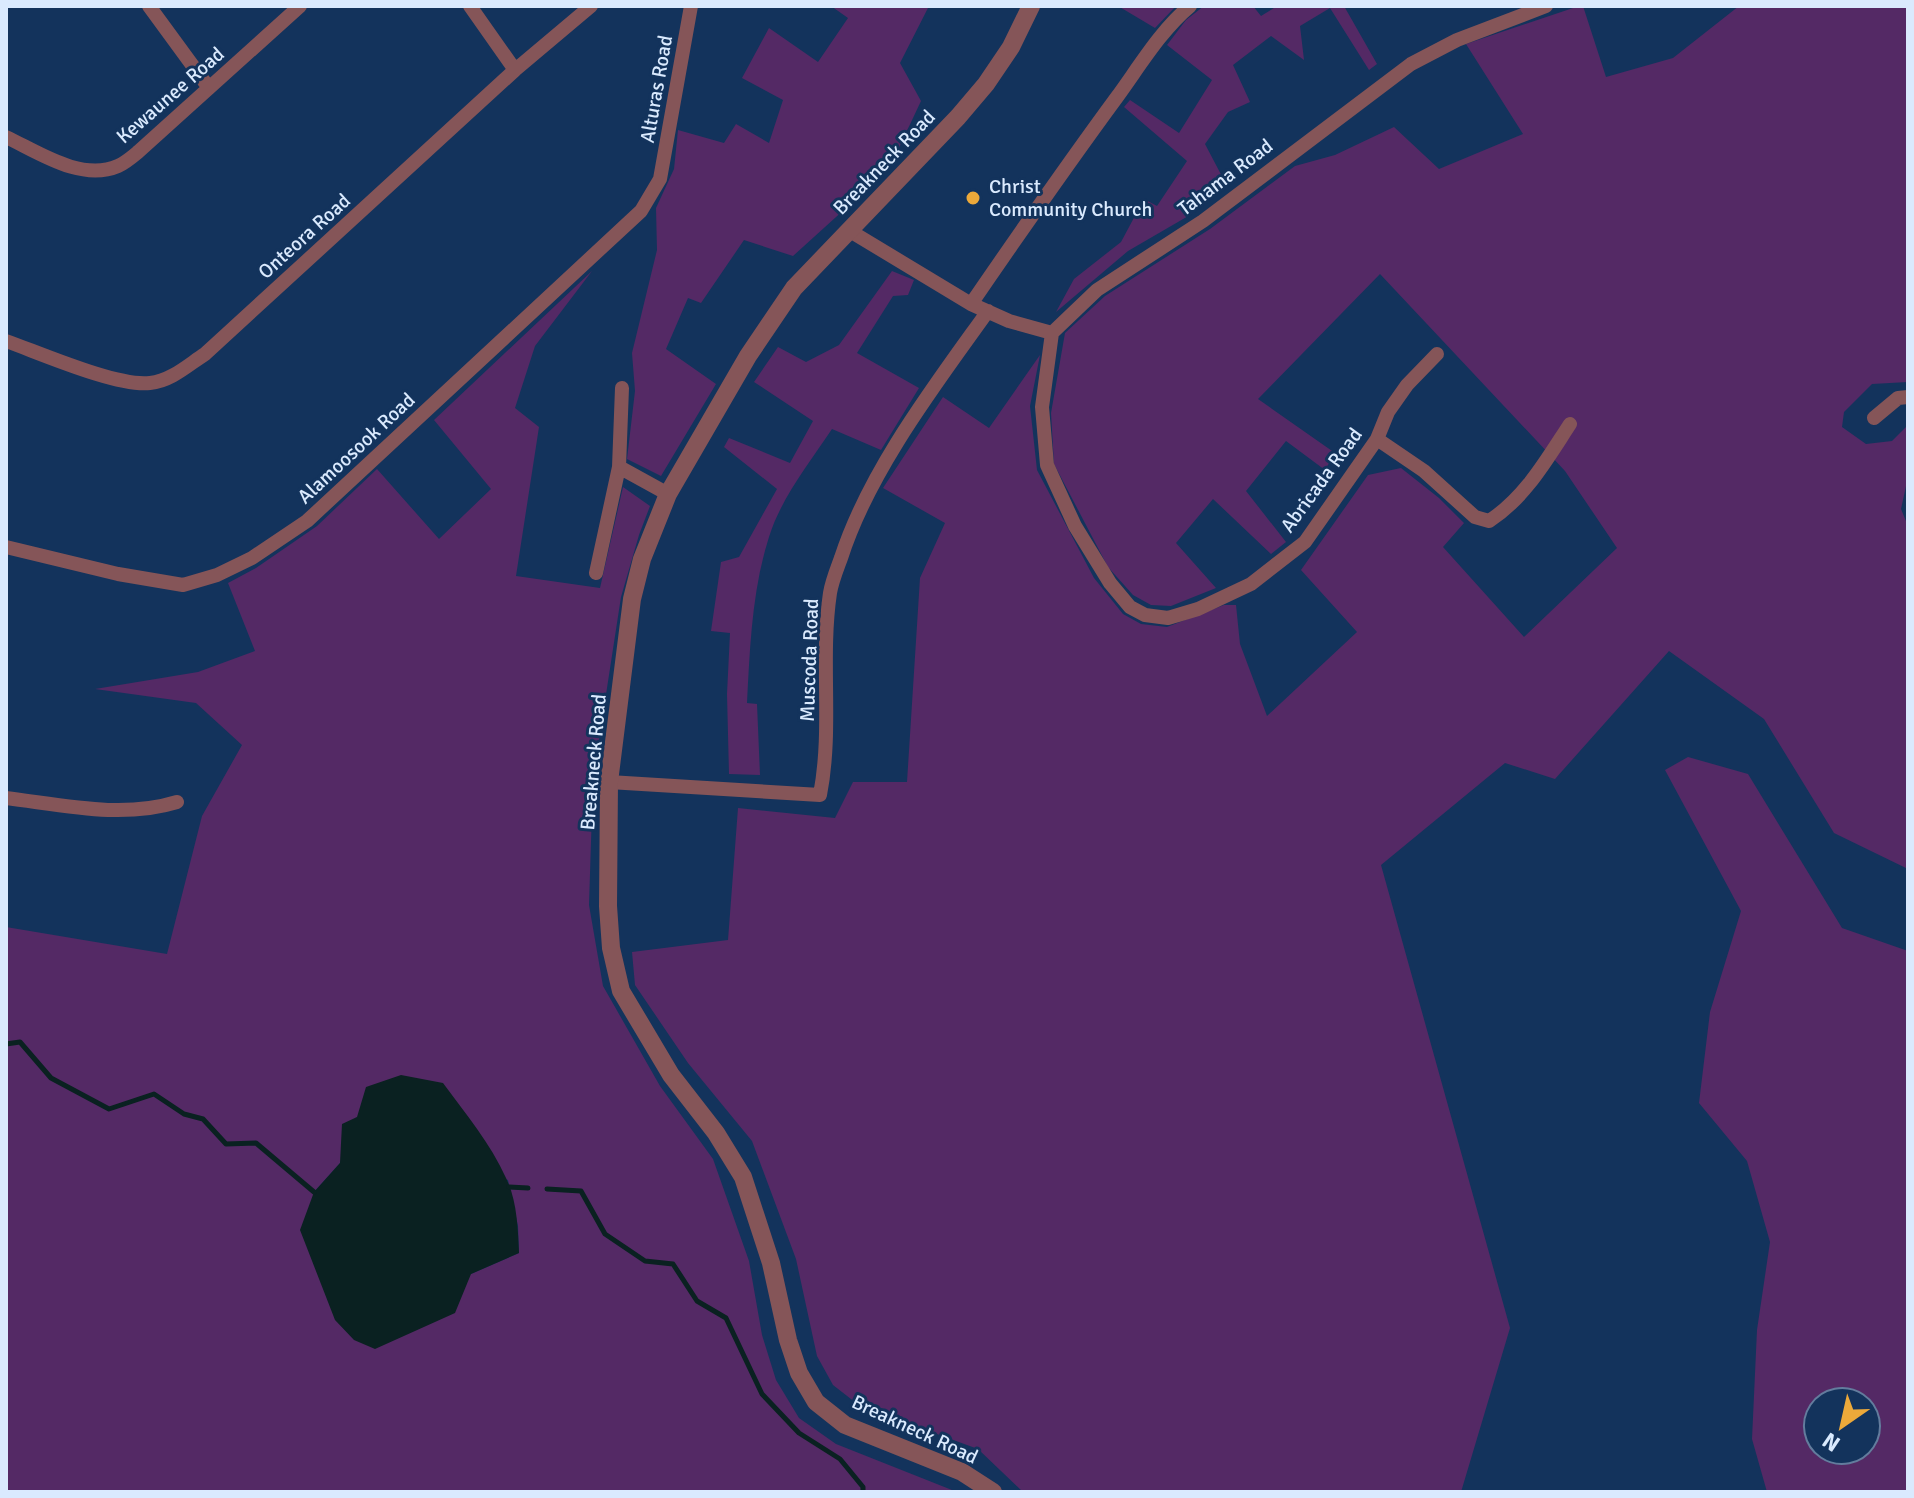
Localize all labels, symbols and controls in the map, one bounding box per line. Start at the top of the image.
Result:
street label: Alturas Road [635,33,678,145]
street label: Kewaunee Road [111,42,229,149]
street label: Breakneck Road [828,105,941,220]
street label: Tahama Road [1173,133,1278,221]
place label: Christ Community Church [989,174,1152,222]
street label: Onteora Road [253,188,356,284]
marker: Christ Community Church [964,189,982,207]
street label: Alamoosook Road [292,388,420,509]
street label: Abricada Road [1275,423,1368,538]
street label: Muscoda Road [795,598,824,722]
street label: Breakneck Road [575,693,612,831]
north arrow [1802,1386,1882,1466]
street label: Breakneck Road [848,1389,982,1470]
text: N [1817,1427,1845,1458]

